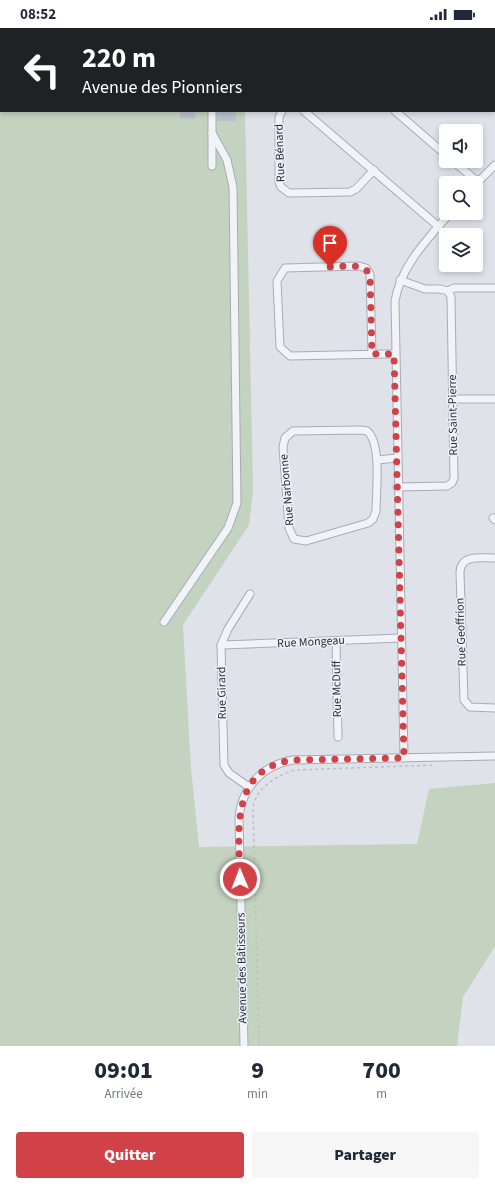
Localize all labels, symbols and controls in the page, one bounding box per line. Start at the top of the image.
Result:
text: 08:52 [20,4,56,25]
text: 220 m [82,38,156,78]
icon: left [16,44,68,96]
text: Avenue des Pionniers [82,75,242,100]
street label: Rue Bénard [270,124,290,182]
map controls [439,124,483,272]
button: sound [439,124,483,168]
button: search [439,176,483,220]
pin [313,226,347,267]
button: layers [439,228,483,272]
icon: arrive [319,232,341,254]
street label: Rue Saint-Pierre [444,374,462,456]
street label: Rue Narbonne [275,453,299,527]
street label: Rue Geoffrion [451,597,471,667]
street label: Rue Mongeau [277,632,345,652]
street label: Rue McDuff [328,659,346,718]
street label: Rue Girard [213,667,231,719]
position arrow [219,858,261,900]
street label: Avenue des Bâtisseurs [233,912,251,1024]
text: 09:01 [94,1053,153,1088]
text: 9 [251,1053,264,1088]
text: 700 [362,1053,401,1088]
text: Arrivée [104,1085,143,1103]
text: min [247,1085,268,1103]
text: m [376,1085,387,1103]
button: Quitter [16,1132,244,1178]
button: Partager [252,1132,479,1178]

